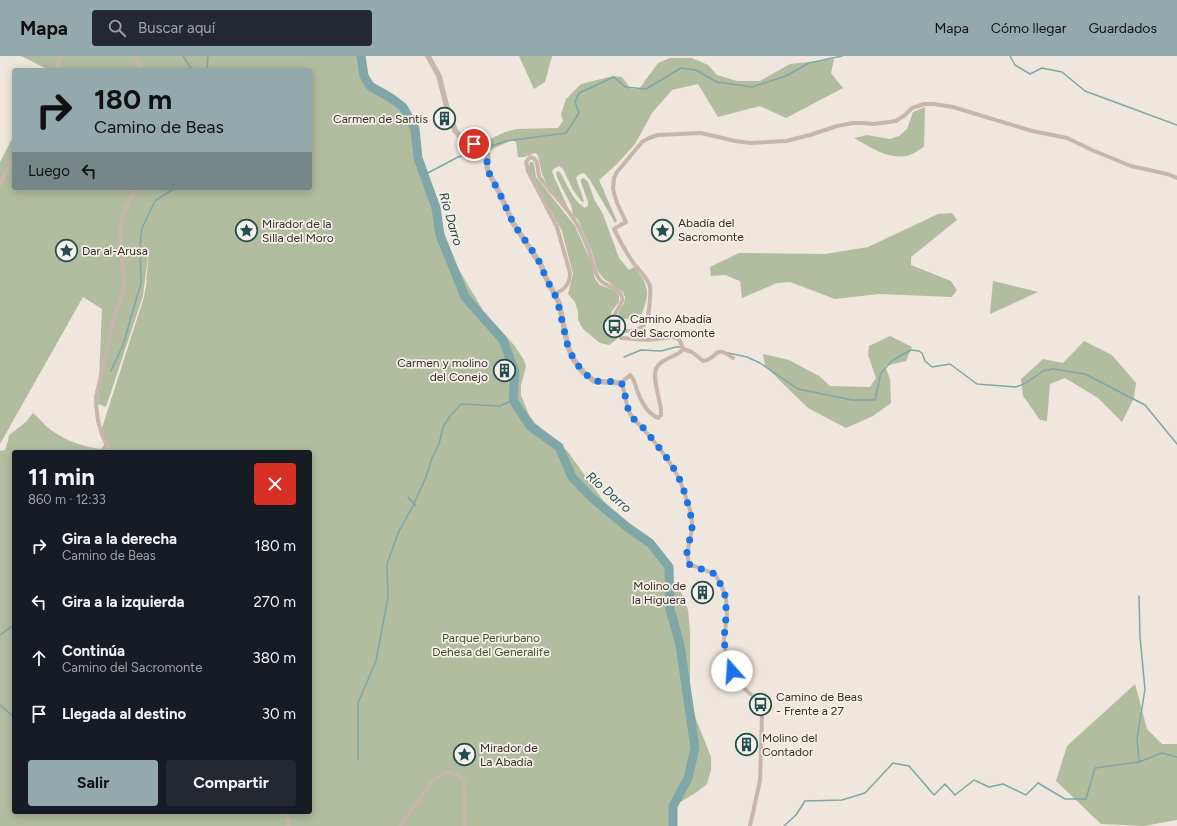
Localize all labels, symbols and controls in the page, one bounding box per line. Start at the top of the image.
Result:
search box [92,10,372,46]
text: Mapa [20,17,68,40]
icon: search [106,17,128,39]
text: Buscar aquí [138,19,215,37]
text: Mapa [934,20,969,37]
text: Cómo llegar [991,20,1066,37]
text: Guardados [1088,20,1157,37]
text: 180 m [94,82,172,116]
icon: right [28,84,80,136]
building icon: Carmen de Santis [431,106,457,132]
place label: Carmen de Santis [333,112,428,126]
text: Camino de Beas [94,116,224,138]
pin [457,127,491,161]
icon: arrive [463,133,485,155]
icon: left [78,160,100,182]
text: Luego [28,162,70,180]
water label: Río Darro [436,191,466,248]
place label: Abadía del Sacromonte [678,216,744,244]
place label: Mirador de la Silla del Moro [262,217,334,245]
place icon: Abadía del Sacromonte [649,217,675,243]
place icon: Mirador de la Silla del Moro [234,218,260,244]
place icon: Dar al-Arusa [54,238,80,264]
place label: Dar al-Arusa [82,244,148,258]
place label: Camino Abadía del Sacromonte [630,312,716,340]
bus stop icon: Camino Abadía del Sacromonte [601,313,627,339]
place label: Carmen y molino del Conejo [397,356,488,384]
building icon: Carmen y molino del Conejo [491,357,517,383]
text: 11 min [28,462,95,491]
button: close [254,463,296,505]
water label: Río Darro [583,468,635,516]
text: 860 m · 12:33 [28,492,106,507]
text: Gira a la derecha [62,530,177,548]
icon: right [28,535,50,557]
text: 180 m [255,537,296,555]
text: Camino de Beas [62,548,156,563]
place label: Molino de la Higuera [632,579,686,607]
building icon: Molino de la Higuera [689,580,715,606]
icon: left [28,591,50,613]
text: Gira a la izquierda [62,593,184,611]
text: 270 m [253,593,296,611]
park label: Parque Periurbano Dehesa del Generalife [432,631,550,659]
text: Continúa [62,642,125,660]
icon: ahead [28,647,50,669]
text: 380 m [253,649,296,667]
position arrow [711,650,753,692]
text: Camino del Sacromonte [62,660,202,675]
place label: Camino de Beas - Frente a 27 [776,690,863,718]
bus stop icon: Camino de Beas - Frente a 27 [748,691,774,717]
icon: arrive [28,703,50,725]
text: Llegada al destino [62,705,186,723]
text: 30 m [262,705,296,723]
place label: Molino del Contador [762,731,817,759]
building icon: Molino del Contador [733,732,759,758]
place label: Mirador de La Abadía [480,741,538,769]
place icon: Mirador de La Abadía [452,742,478,768]
button: Salir [28,760,158,806]
button: Compartir [166,760,296,806]

